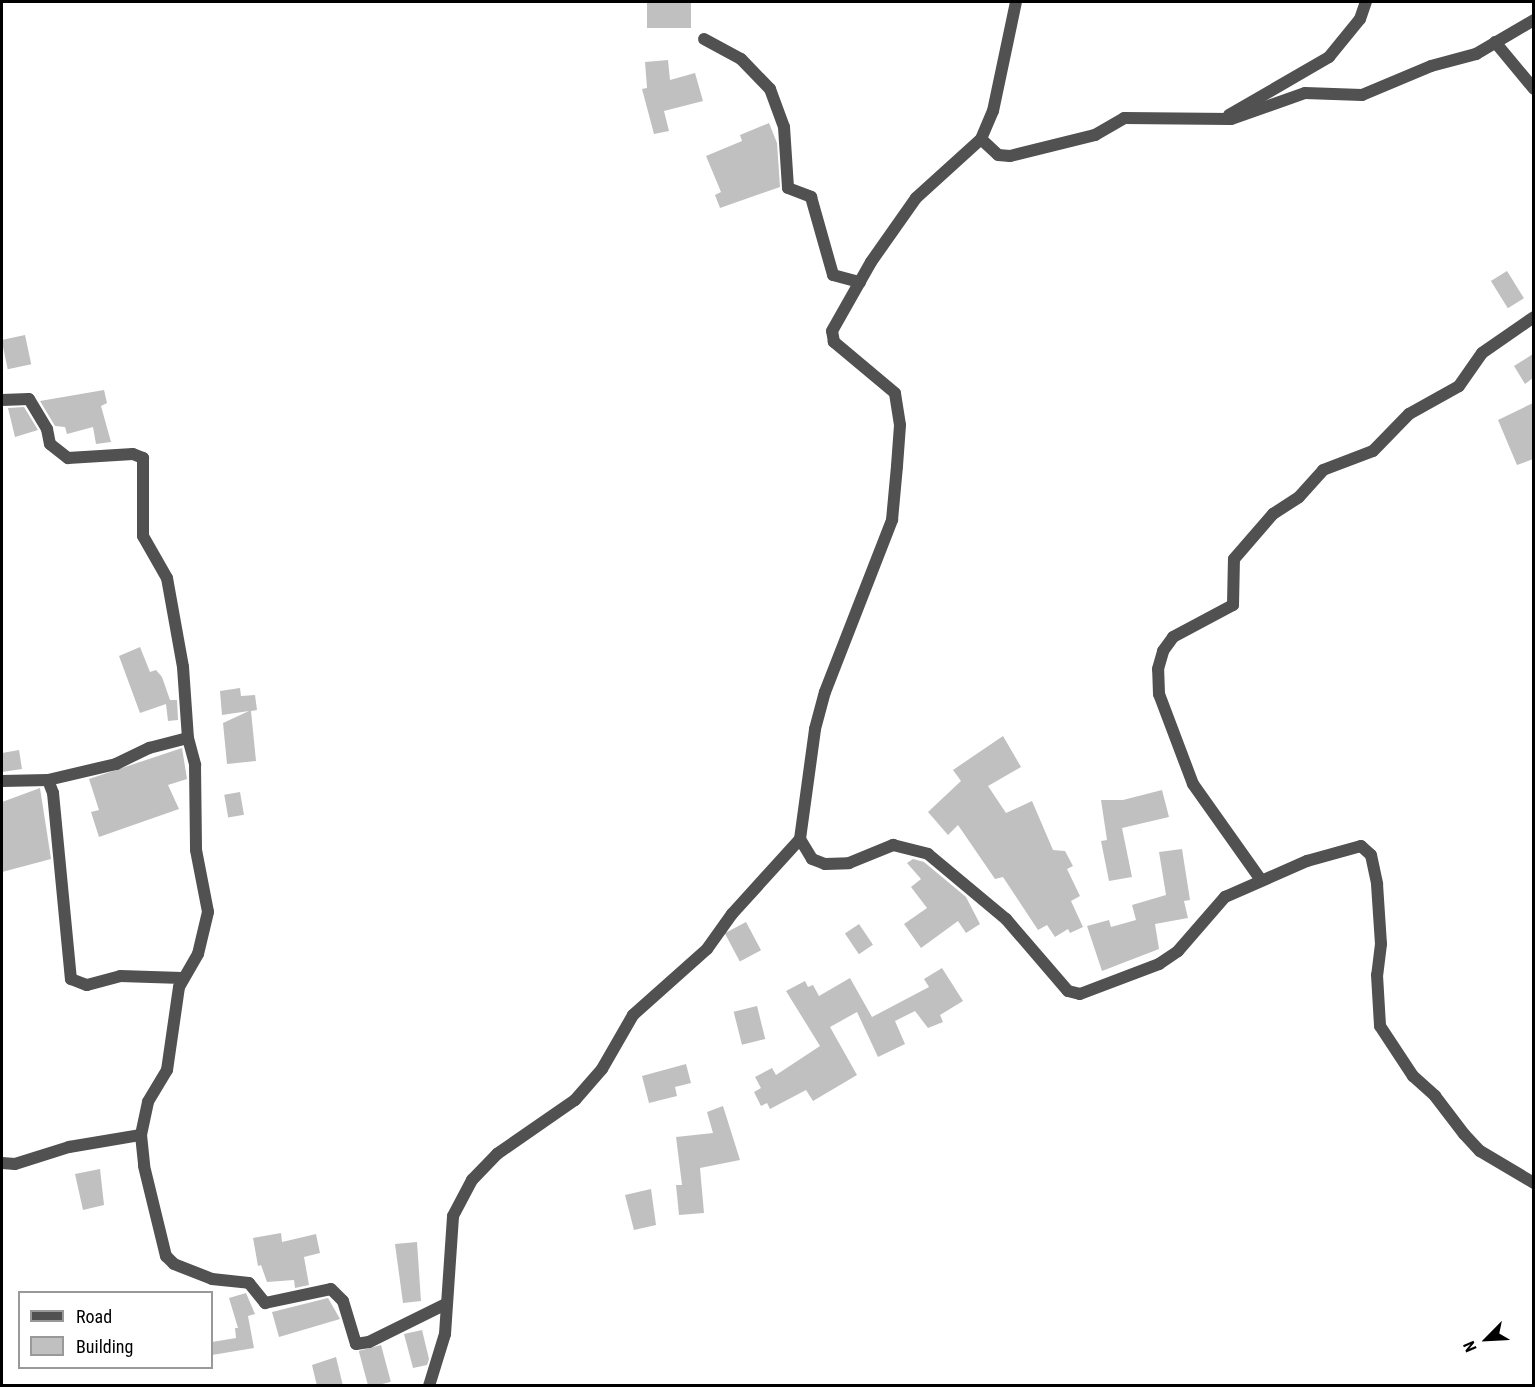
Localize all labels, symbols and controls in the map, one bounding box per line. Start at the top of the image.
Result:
legend [18,1291,213,1369]
text: Road [76,1306,112,1327]
north arrow [1457,1309,1517,1369]
text: Building [76,1336,133,1357]
text: N [1459,1338,1481,1355]

